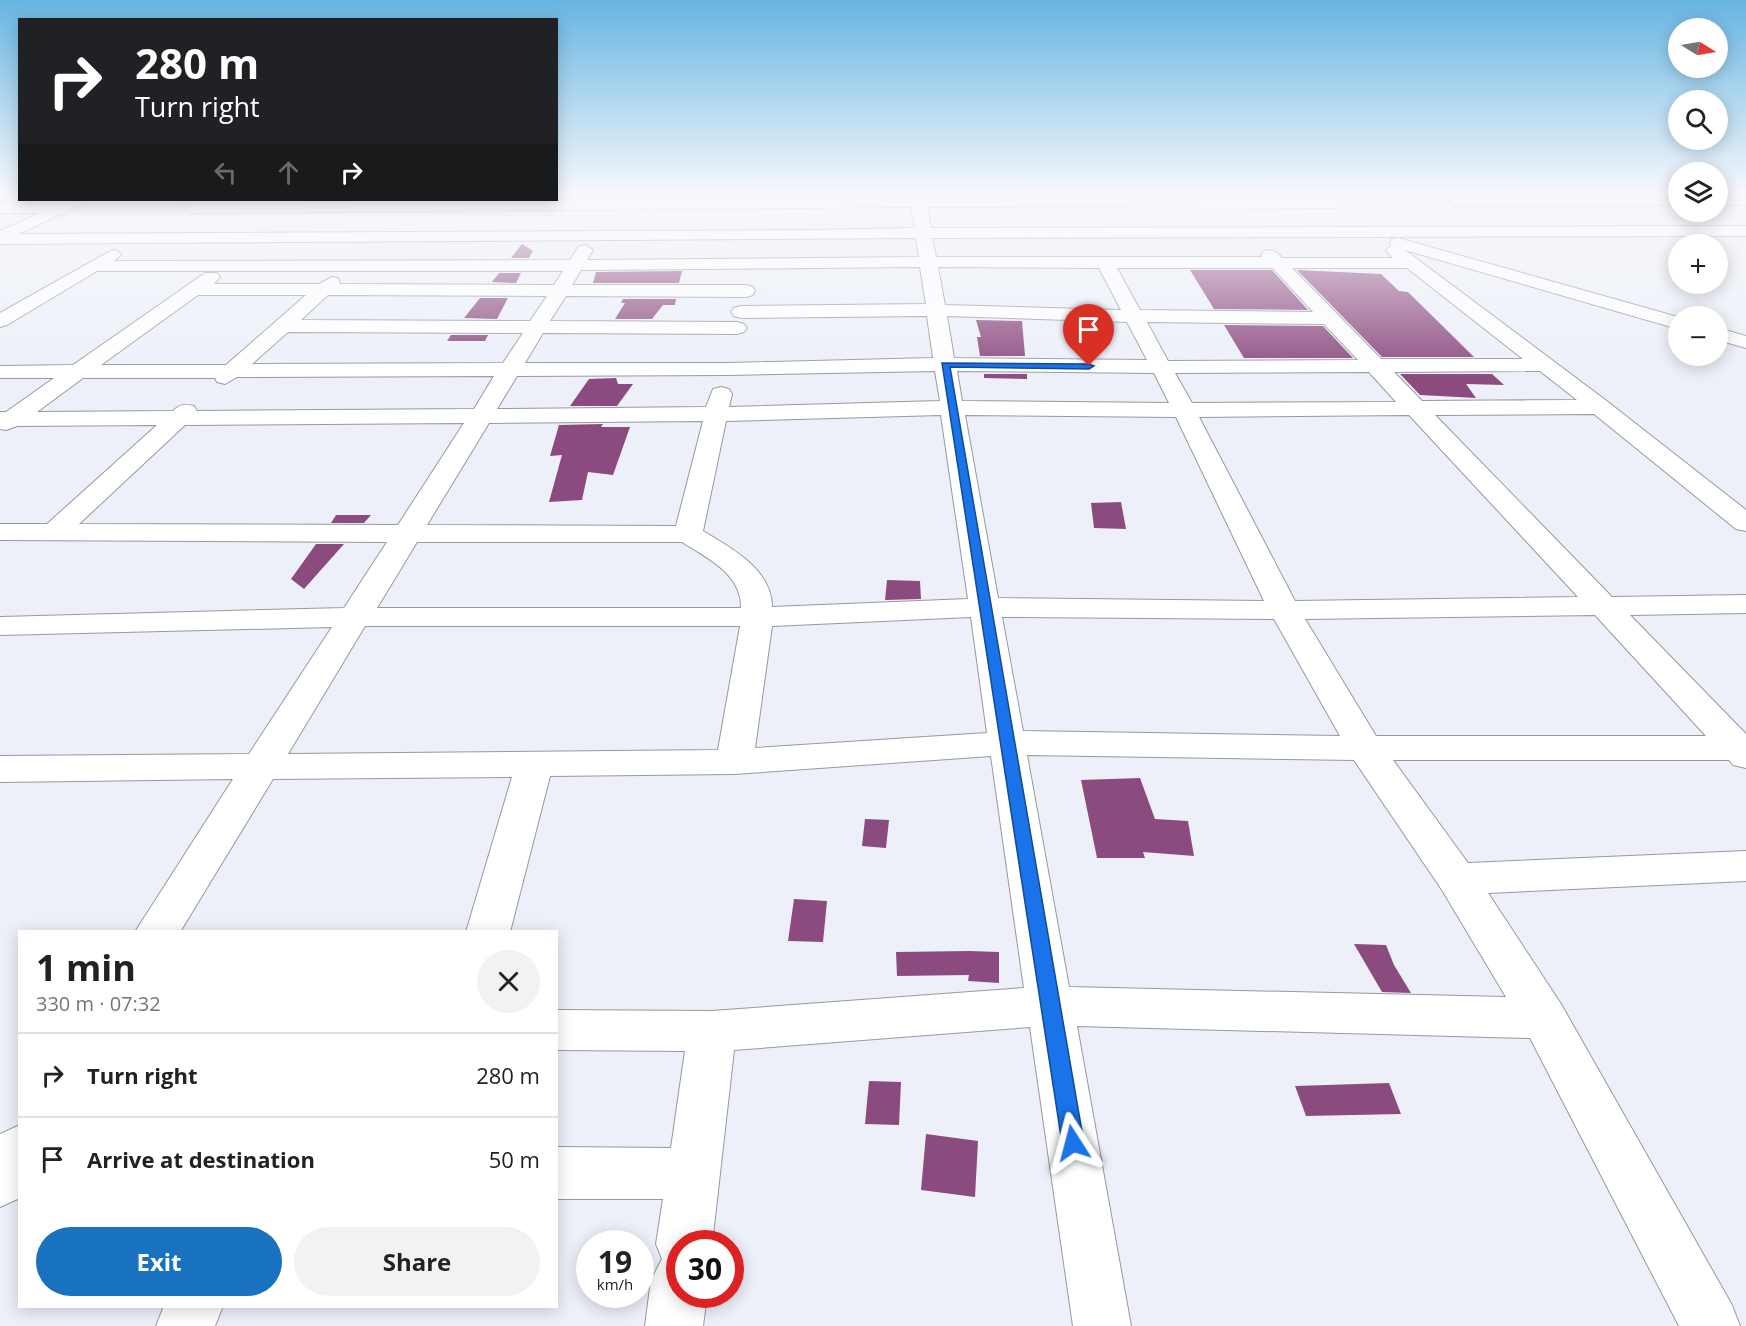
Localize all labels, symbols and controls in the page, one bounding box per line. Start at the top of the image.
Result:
north arrow [1668,18,1728,78]
map controls [1668,18,1728,366]
text: 280 m [135,34,259,91]
icon: right [36,42,114,120]
text: Turn right [135,88,260,125]
button: search [1668,90,1728,150]
icon: left [209,156,242,189]
icon: ahead [272,156,305,189]
icon: right [335,156,368,189]
button: layers [1668,162,1728,222]
button: + [1668,234,1728,294]
pin [1063,304,1114,366]
button: − [1668,306,1728,366]
icon: arrive [1072,313,1105,346]
text: 1 min [36,943,136,992]
button: close [477,950,540,1013]
text: 330 m · 07:32 [36,990,161,1017]
icon: right [36,1059,69,1092]
text: Turn right [87,1060,198,1090]
text: 280 m [476,1060,540,1090]
position arrow [1041,1111,1105,1175]
icon: arrive [36,1143,69,1176]
text: Arrive at destination [87,1144,315,1174]
text: 50 m [489,1144,540,1174]
button: Exit [36,1227,282,1296]
button: Share [294,1227,540,1296]
speed limit sign: 30 [666,1230,744,1308]
text: 19 [598,1241,632,1282]
text: km/h [597,1274,633,1294]

